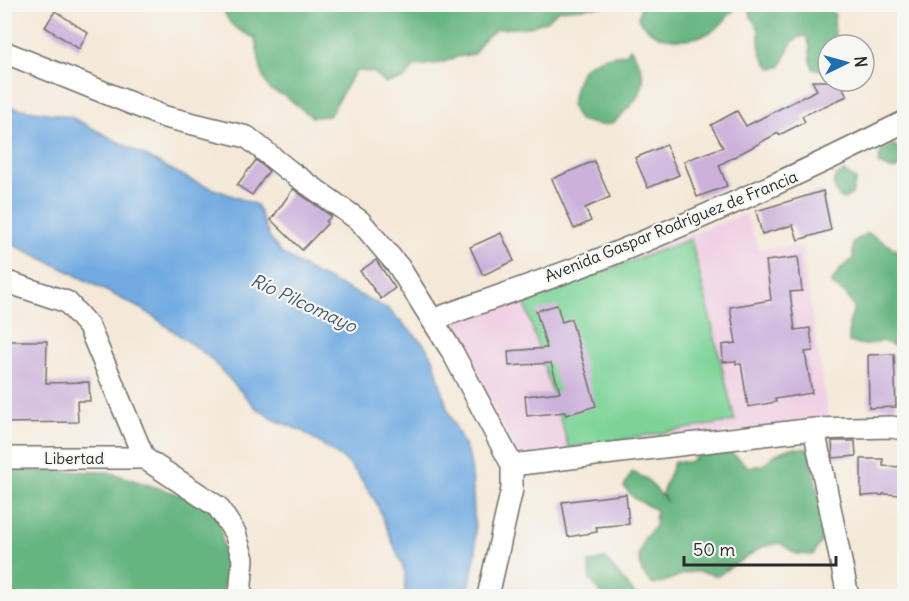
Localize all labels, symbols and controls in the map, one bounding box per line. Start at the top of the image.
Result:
north arrow [816,33,876,93]
text: N [850,55,871,68]
street label: Avenida Gaspar Rodríguez de Francia [542,166,800,286]
water label: Río Pilcomayo [247,268,361,338]
street label: Libertad [44,448,104,468]
scale bar [684,529,836,567]
text: 50 m [693,538,735,561]

